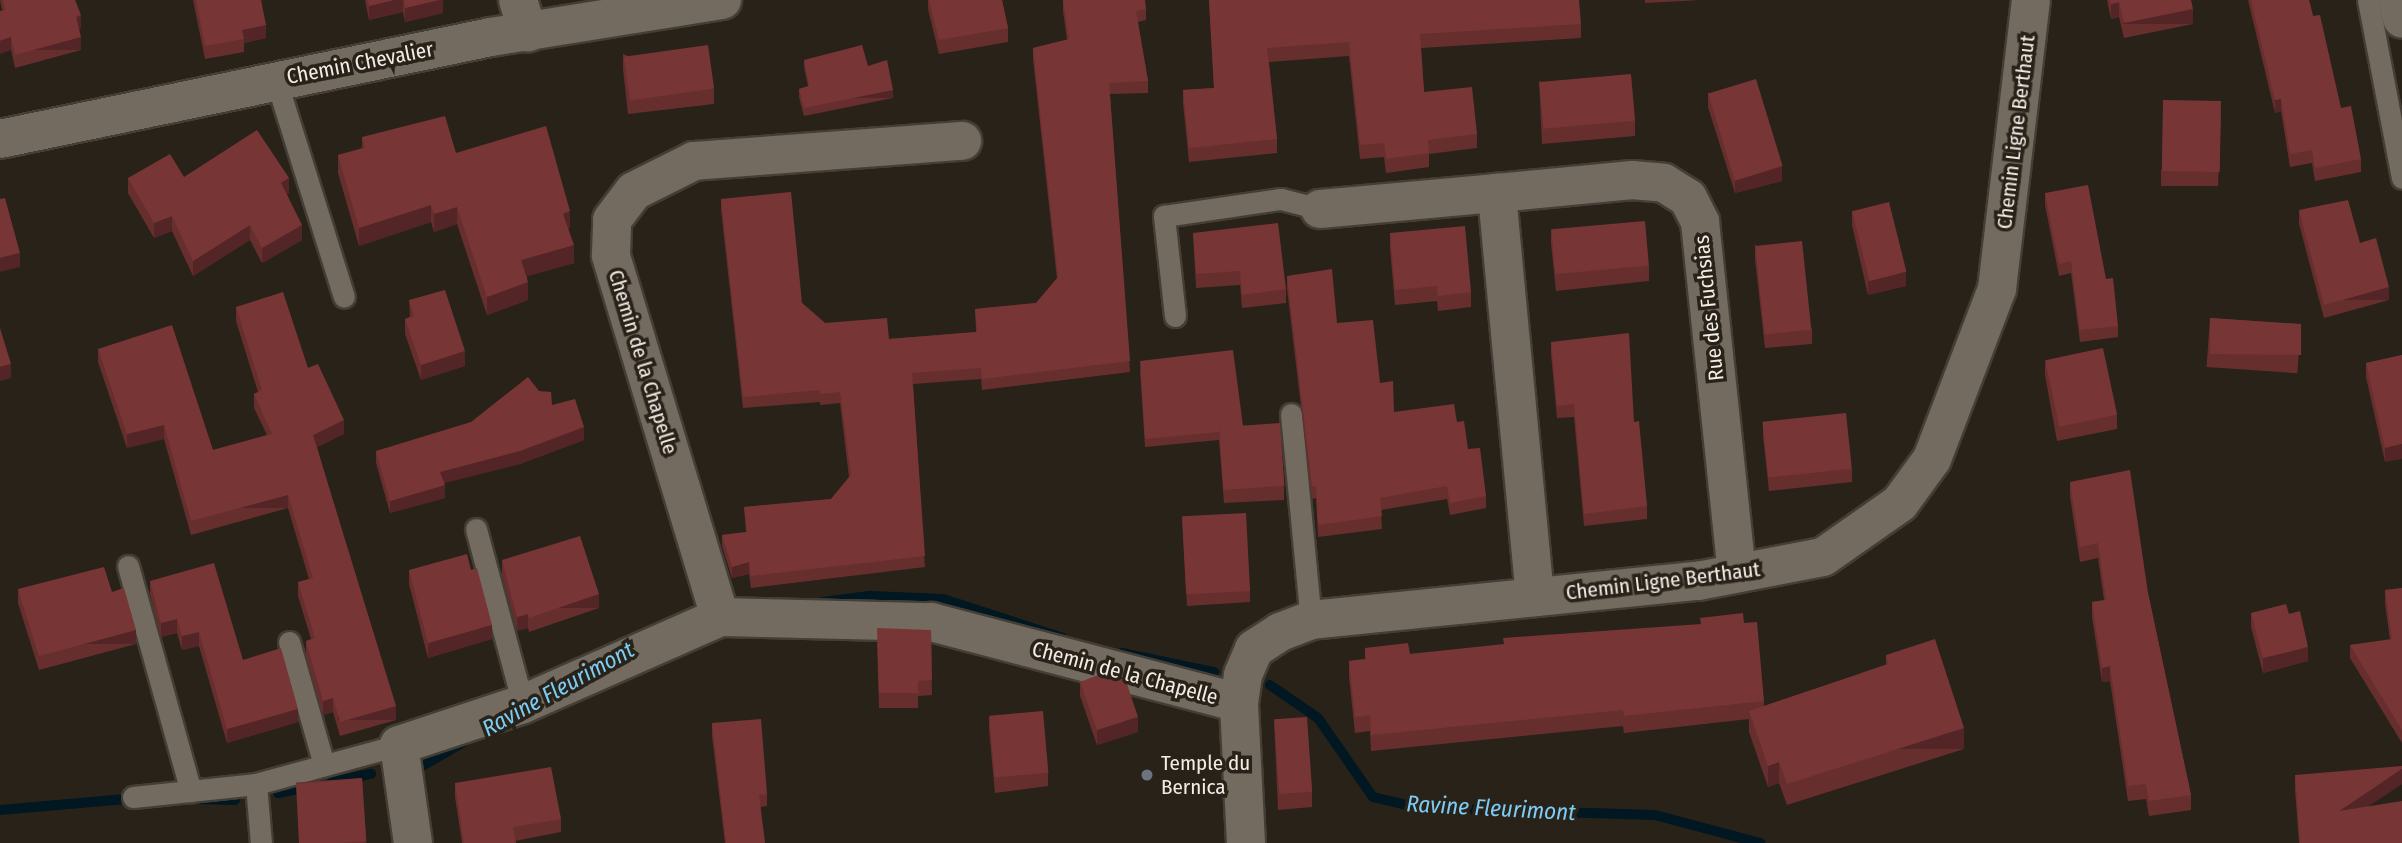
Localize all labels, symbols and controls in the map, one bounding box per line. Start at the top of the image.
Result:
street label: Chemin Ligne Berthaut [1992,33,2040,231]
street label: Chemin Chevalier [285,36,435,90]
street label: Rue des Fuchsias [1689,234,1729,382]
street label: Chemin de la Chapelle [603,267,683,457]
street label: Chemin Ligne Berthaut [1564,557,1762,605]
water label: Ravine Fleurimont [477,636,639,742]
street label: Chemin de la Chapelle [1029,636,1221,710]
place label: Temple du Bernica [1161,750,1250,800]
marker: Temple du Bernica [1139,767,1155,783]
water label: Ravine Fleurimont [1406,790,1576,826]

